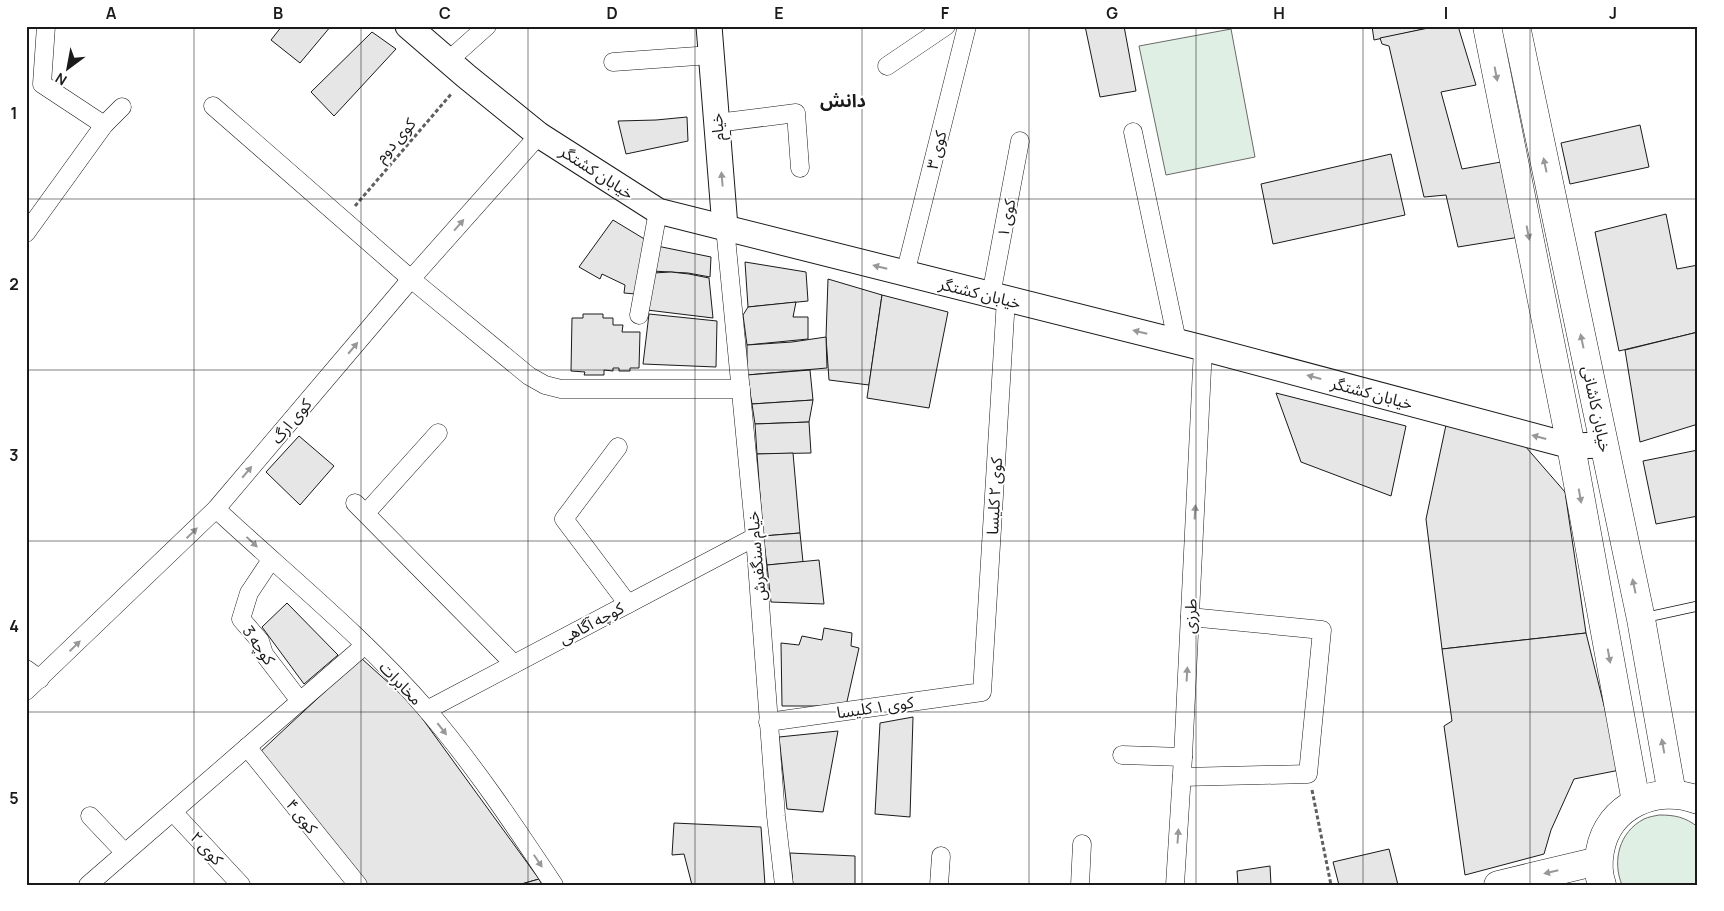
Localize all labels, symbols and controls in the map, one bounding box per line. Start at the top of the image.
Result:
text: A [106,2,117,24]
text: B [273,2,283,24]
text: C [439,2,451,24]
text: D [606,2,618,24]
text: E [774,2,784,24]
text: F [941,2,950,24]
text: G [1106,2,1118,24]
text: H [1273,2,1285,24]
text: I [1444,2,1448,24]
text: J [1609,2,1617,24]
north arrow [42,42,92,92]
one-way arrow [1493,66,1501,82]
text: N [52,69,70,90]
district label: دانش [820,88,866,112]
text: 1 [10,102,18,124]
street label: خیام [705,112,731,142]
street label: کوی دوم [370,113,422,168]
street label: کوی ۳ [921,128,951,171]
street label: خیابان کشتگر [555,139,638,204]
one-way arrow [1541,158,1549,173]
one-way arrow [717,171,725,187]
street label: کوی ۱ [992,197,1021,239]
one-way arrow [453,220,465,232]
one-way arrow [1524,226,1532,241]
one-way arrow [873,263,888,271]
street label: خیابان کشتگر [936,272,1023,314]
text: 2 [9,273,19,295]
one-way arrow [1132,328,1147,336]
one-way arrow [1578,334,1586,349]
one-way arrow [347,342,358,355]
street label: خیابان کاشانی [1577,364,1617,454]
street label: خیابان کشتگر [1328,371,1415,414]
one-way arrow [1307,373,1322,381]
street label: کوی ارگ [266,393,317,448]
one-way arrow [1531,433,1546,441]
text: 3 [9,444,19,466]
street label: کوی ۲ کلیسا [981,456,1007,535]
one-way arrow [242,466,253,479]
one-way arrow [1576,488,1584,504]
one-way arrow [1191,503,1199,519]
street label: خیام سنگفرش [741,510,773,602]
one-way arrow [185,527,197,539]
one-way arrow [245,536,257,548]
one-way arrow [1629,577,1637,593]
street label: کوچه آگاهی [555,597,628,649]
street label: طرزی [1178,598,1202,634]
text: 4 [9,615,19,637]
street label: کوچه 3 [238,621,281,669]
one-way arrow [68,640,80,652]
one-way arrow [1606,648,1614,664]
street label: مخابرات [375,656,427,710]
one-way arrow [1184,666,1192,682]
street label: کوی ۱ کلیسا [835,691,915,723]
one-way arrow [437,722,448,735]
one-way arrow [1659,737,1667,753]
text: 5 [9,787,19,809]
street label: کوی ۴ [281,794,323,838]
street label: کوی ۲ [186,826,229,870]
one-way arrow [1175,828,1183,844]
one-way arrow [533,854,543,867]
one-way arrow [1543,868,1558,876]

